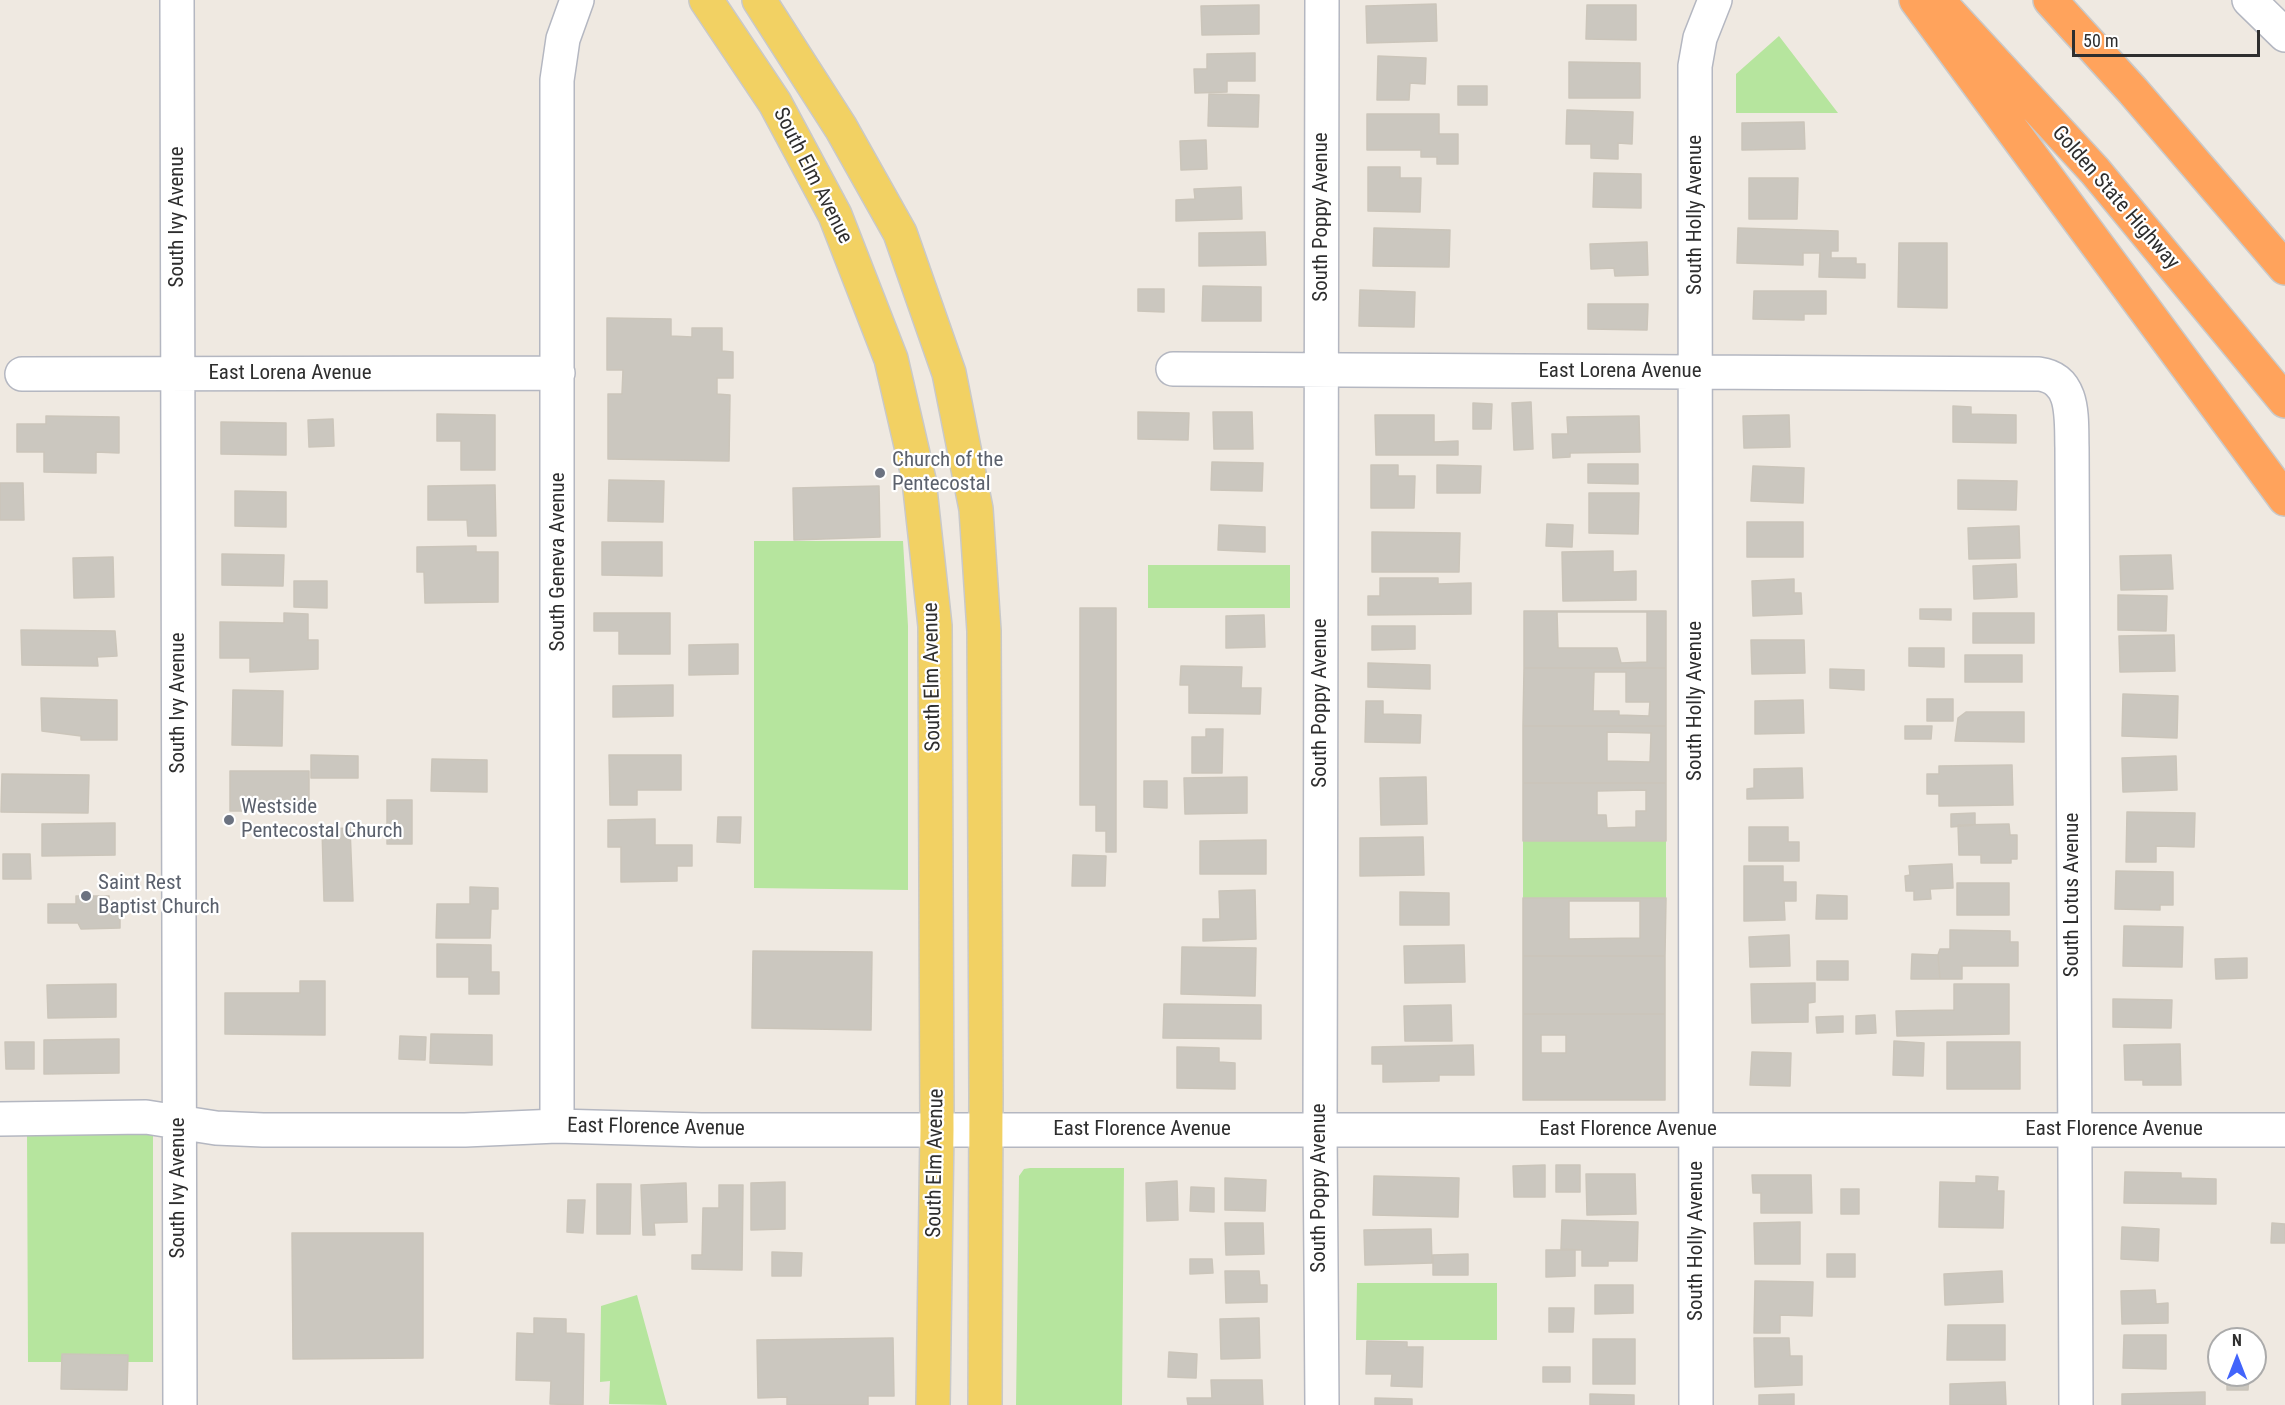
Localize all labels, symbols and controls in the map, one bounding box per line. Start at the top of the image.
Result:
scale bar [2075,18,2262,56]
text: 50 m [2083,30,2118,51]
street label: South Elm Avenue [767,104,857,248]
street label: Golden State Highway [2046,121,2184,275]
street label: South Poppy Avenue [1309,132,1335,302]
street label: South Holly Avenue [1683,135,1709,295]
street label: South Ivy Avenue [165,146,191,288]
street label: East Lorena Avenue [1538,359,1702,385]
street label: East Lorena Avenue [208,361,372,387]
place label: Church of the Pentecostal [892,448,1003,498]
marker: Church of the Pentecostal [873,466,887,480]
street label: South Geneva Avenue [546,472,572,652]
street label: South Elm Avenue [919,602,947,752]
street label: South Poppy Avenue [1308,618,1334,788]
street label: South Holly Avenue [1683,621,1709,781]
street label: South Ivy Avenue [166,632,192,774]
place label: Westside Pentecostal Church [241,795,403,845]
marker: Westside Pentecostal Church [222,813,236,827]
street label: South Lotus Avenue [2060,813,2086,977]
place label: Saint Rest Baptist Church [98,871,220,921]
marker: Saint Rest Baptist Church [79,889,93,903]
street label: South Elm Avenue [922,1088,950,1238]
street label: South Poppy Avenue [1307,1103,1333,1273]
street label: East Florence Avenue [567,1114,745,1142]
street label: South Ivy Avenue [166,1117,192,1259]
street label: East Florence Avenue [1053,1117,1231,1143]
street label: East Florence Avenue [1539,1117,1717,1143]
street label: East Florence Avenue [2025,1117,2203,1143]
street label: South Holly Avenue [1684,1161,1710,1321]
north arrow [2207,1327,2267,1387]
text: N [2232,1331,2242,1350]

